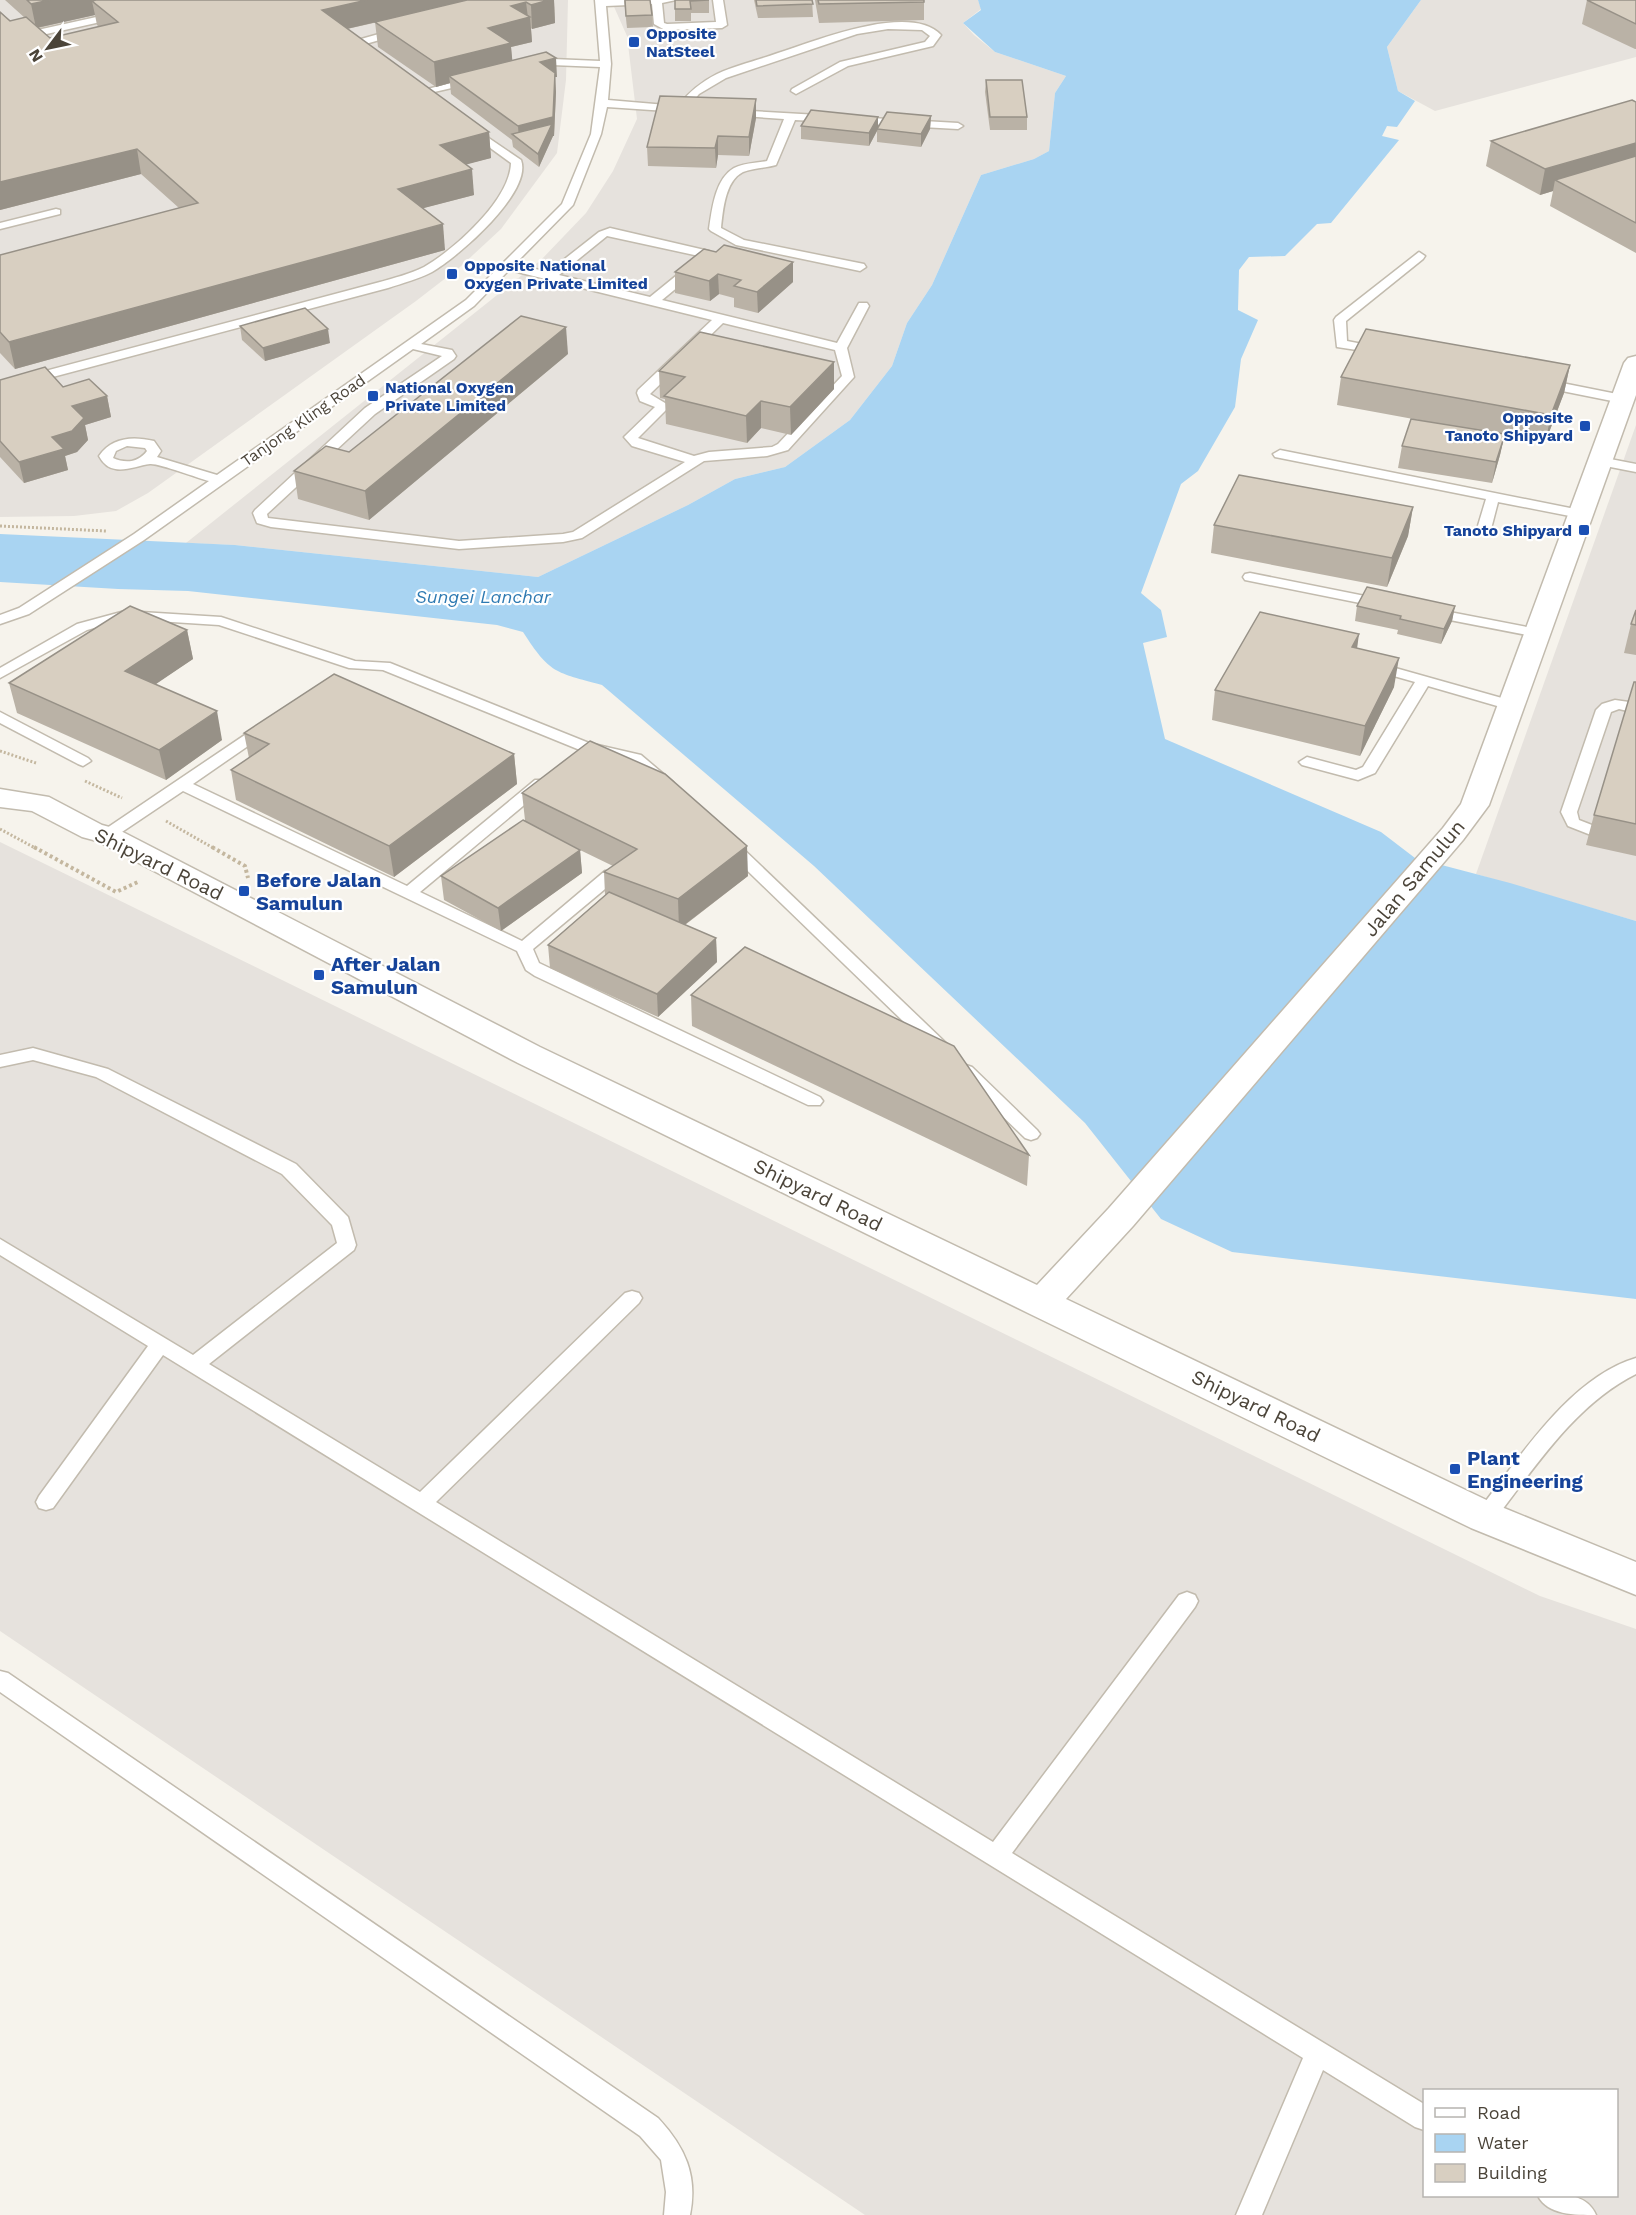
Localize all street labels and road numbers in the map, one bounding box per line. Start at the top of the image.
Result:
street label: Tanjong Kling Road [238,370,369,470]
street label: Jalan Samulun [1358,815,1470,941]
street label: Shipyard Road [91,822,227,906]
street label: Shipyard Road [750,1153,886,1237]
street label: Shipyard Road [1188,1364,1324,1448]

